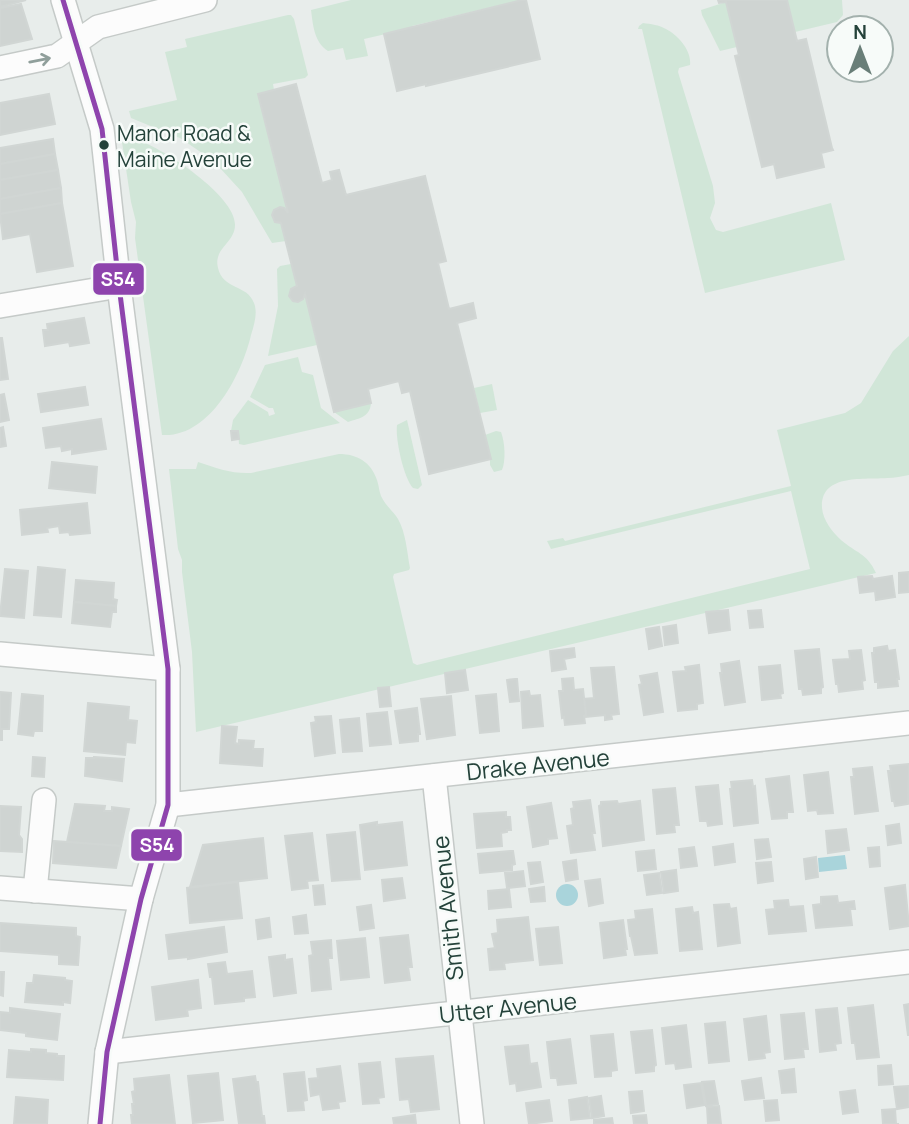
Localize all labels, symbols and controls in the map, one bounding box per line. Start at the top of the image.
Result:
north arrow [825,14,895,84]
text: N [853,19,867,45]
one-way arrow [28,52,51,66]
place label: Manor Road & Maine Avenue [117,119,252,173]
marker: Manor Road & Maine Avenue [97,138,111,152]
line badge: S54 [92,262,145,296]
text: S54 [100,266,136,292]
street label: Drake Avenue [465,741,611,787]
line badge: S54 [130,828,183,862]
text: S54 [139,832,175,858]
street label: Smith Avenue [424,834,471,982]
street label: Utter Avenue [437,984,578,1030]

